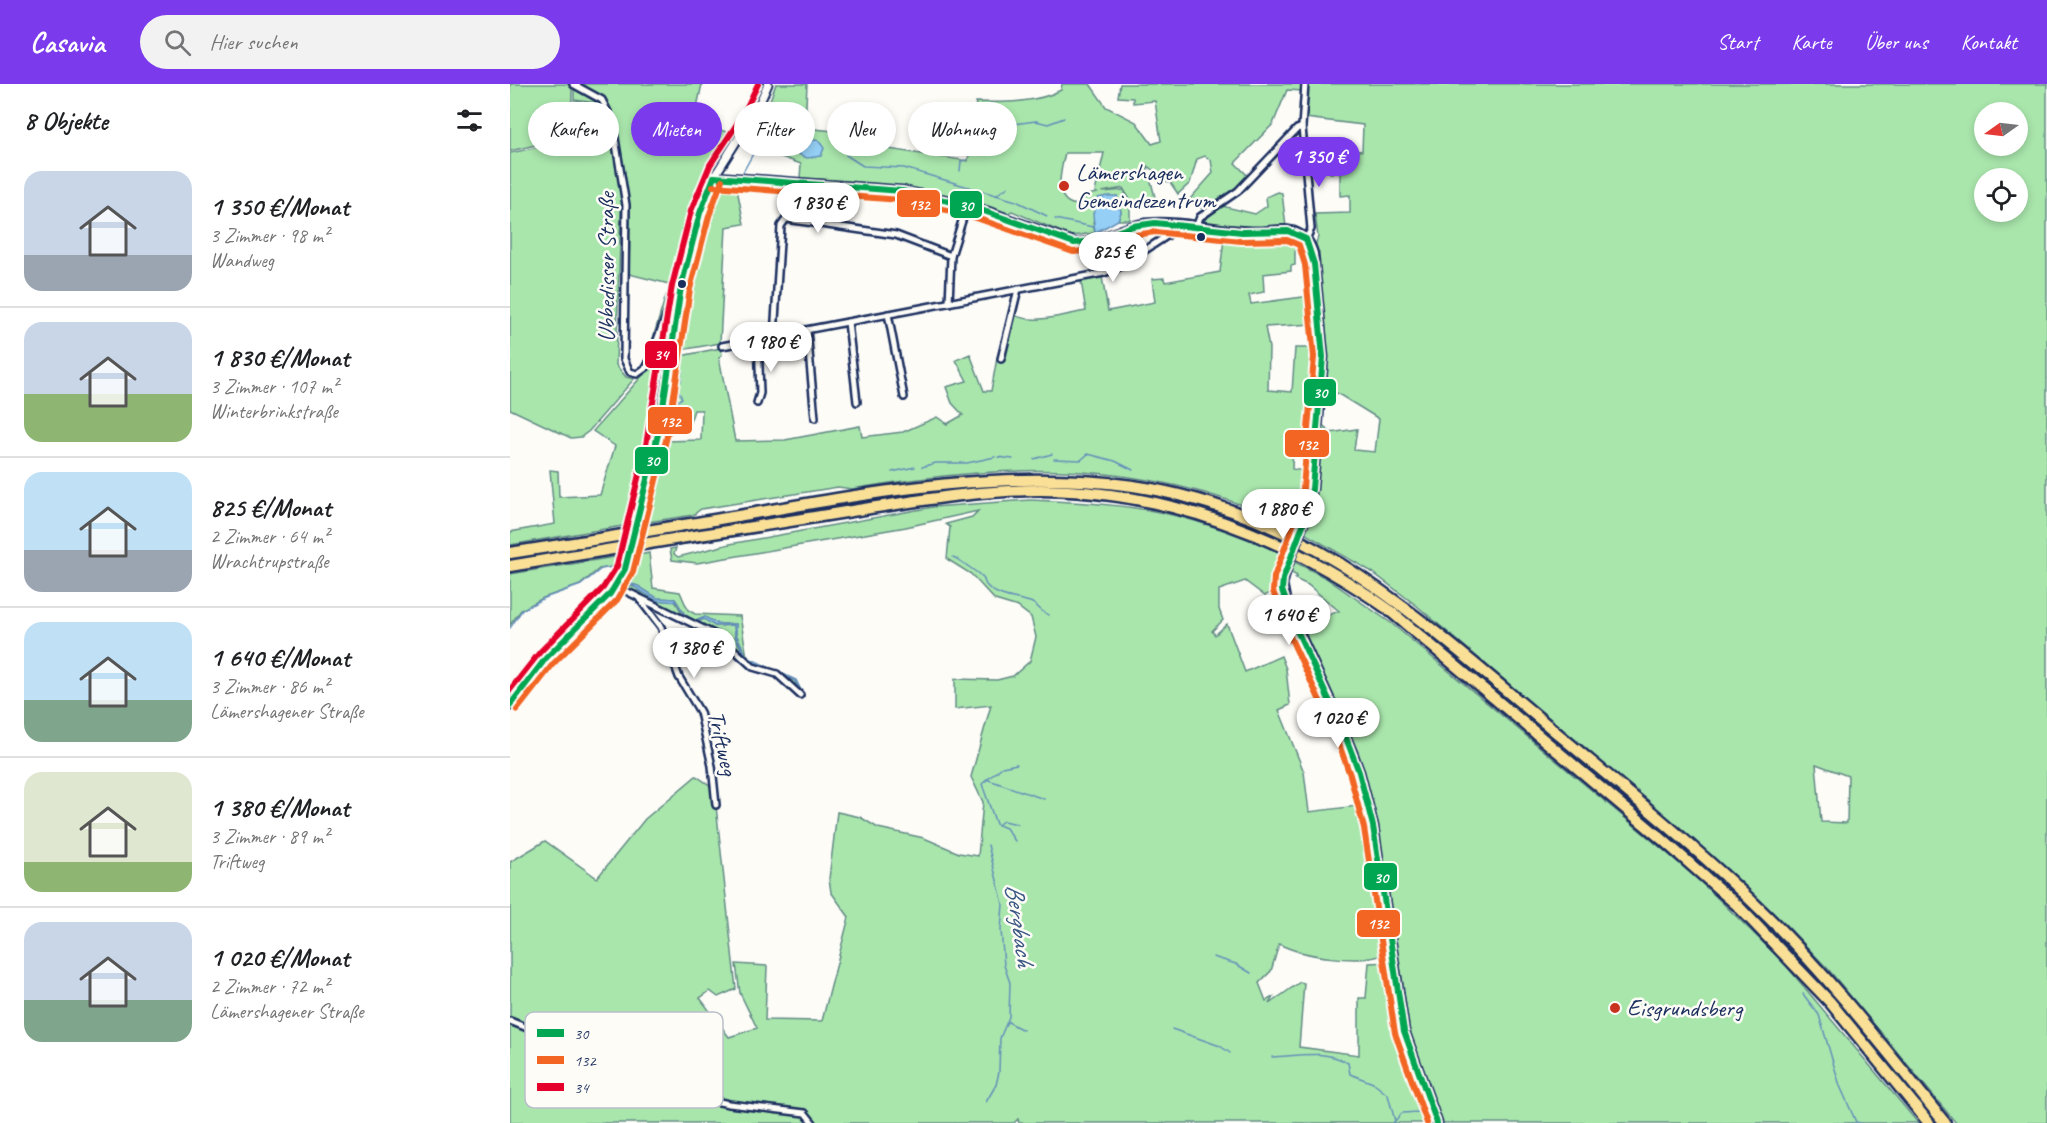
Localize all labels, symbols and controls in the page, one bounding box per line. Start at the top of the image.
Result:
search box [140,15,560,69]
text: Casavia [30,25,104,60]
icon: search [161,26,194,59]
text: Hier suchen [209,28,298,56]
text: Start [1717,29,1758,55]
text: Karte [1791,29,1832,55]
text: Über uns [1865,29,1928,55]
text: Kontakt [1961,29,2017,55]
chip: Kaufen [528,102,619,156]
chip: Mieten [631,102,722,156]
chip: Filter [734,102,815,156]
chip: Neu [827,102,896,156]
chip: Wohnung [908,102,1017,156]
north arrow [1974,102,2028,156]
map controls [1974,102,2028,222]
text: 8 Objekte [24,104,108,137]
icon: filters [453,104,486,137]
pin: 1 350 € [1264,137,1374,188]
text: 1 350 € [1292,144,1346,169]
place label: Lämershagen Gemeindezentrum [1076,157,1217,215]
button: locate [1974,168,2028,222]
marker: Lämershagen Gemeindezentrum [1057,179,1071,193]
pin: 1 830 € [763,183,873,234]
line badge: 132 [896,189,941,218]
text: 1 350 €/Monat [210,190,349,223]
street label: Ubbedisser Straße [591,190,621,342]
text: 1 830 € [791,190,845,215]
line badge: 30 [949,190,983,219]
icon: home [72,195,144,267]
text: 132 [908,195,932,215]
text: 30 [959,196,975,216]
text: 3 Zimmer · 98 m² [210,223,329,248]
unlabelled marker [1195,231,1207,243]
pin: 825 € [1071,232,1155,283]
text: 825 € [1093,239,1133,264]
text: Wandweg [210,248,274,273]
unlabelled marker [676,278,688,290]
pin: 1 980 € [716,322,826,373]
text: 1 980 € [744,329,798,354]
line badge: 34 [644,340,678,369]
text: 1 830 €/Monat [210,341,349,374]
text: 34 [654,345,670,365]
icon: home [72,346,144,418]
text: 3 Zimmer · 107 m² [210,374,338,399]
line badge: 30 [1303,378,1337,407]
text: 30 [1313,383,1329,403]
text: Winterbrinkstraße [210,399,338,424]
line badge: 132 [647,406,693,435]
text: 132 [659,412,683,432]
line badge: 132 [1284,429,1330,458]
text: 132 [1296,435,1320,455]
line badge: 30 [634,446,669,475]
text: 30 [645,451,661,471]
pin: 1 880 € [1228,489,1338,540]
text: 825 €/Monat [210,491,331,524]
icon: home [72,496,144,568]
text: 1 880 € [1256,496,1310,521]
text: 2 Zimmer · 64 m² [210,524,329,549]
text: Wrachtrupstraße [210,549,328,574]
pin: 1 640 € [1234,595,1344,646]
text: 1 640 € [1261,602,1317,627]
pin: 1 380 € [639,628,749,679]
text: 1 380 € [667,635,721,660]
text: 1 640 €/Monat [210,641,350,674]
icon: home [72,646,144,718]
text: 3 Zimmer · 86 m² [210,674,329,699]
pin: 1 020 € [1283,698,1393,749]
text: Lämershagener Straße [210,699,363,724]
text: 1 020 € [1311,705,1365,730]
street label: Triftweg [701,708,745,779]
text: 1 380 €/Monat [210,791,349,824]
icon: home [72,796,144,868]
text: 3 Zimmer · 89 m² [210,824,329,849]
text: Triftweg [210,849,264,874]
line badge: 30 [1363,862,1398,891]
text: 30 [1374,868,1390,888]
water label: Bergbach [998,881,1042,971]
line badge: 132 [1356,909,1401,938]
text: 132 [1367,914,1391,934]
text: 1 020 €/Monat [210,941,349,974]
icon: home [72,946,144,1018]
text: 2 Zimmer · 72 m² [210,974,329,999]
place label: Eisgrundsberg [1627,993,1744,1023]
text: Lämershagener Straße [210,999,363,1024]
marker: Eisgrundsberg [1608,1001,1622,1015]
legend [525,1012,723,1108]
text: 30 [574,1024,590,1044]
text: 132 [574,1051,597,1071]
text: 34 [574,1078,590,1098]

